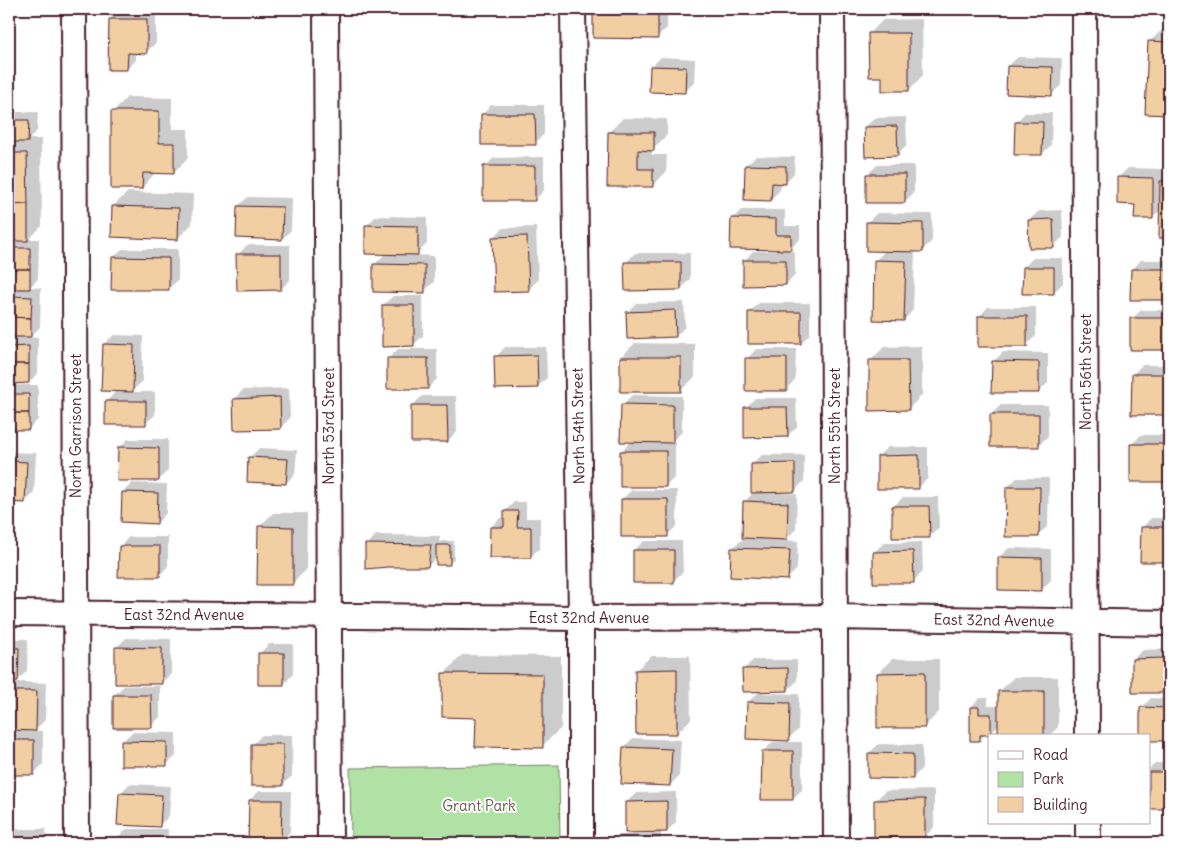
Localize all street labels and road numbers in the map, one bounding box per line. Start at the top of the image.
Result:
street label: North 56th Street [1076,314,1095,430]
street label: North Garrison Street [66,354,85,498]
street label: North 53rd Street [319,367,338,485]
street label: North 54th Street [567,368,589,484]
street label: North 55th Street [825,368,844,484]
street label: East 32nd Avenue [124,605,244,624]
street label: East 32nd Avenue [529,608,649,627]
street label: East 32nd Avenue [933,609,1055,631]

